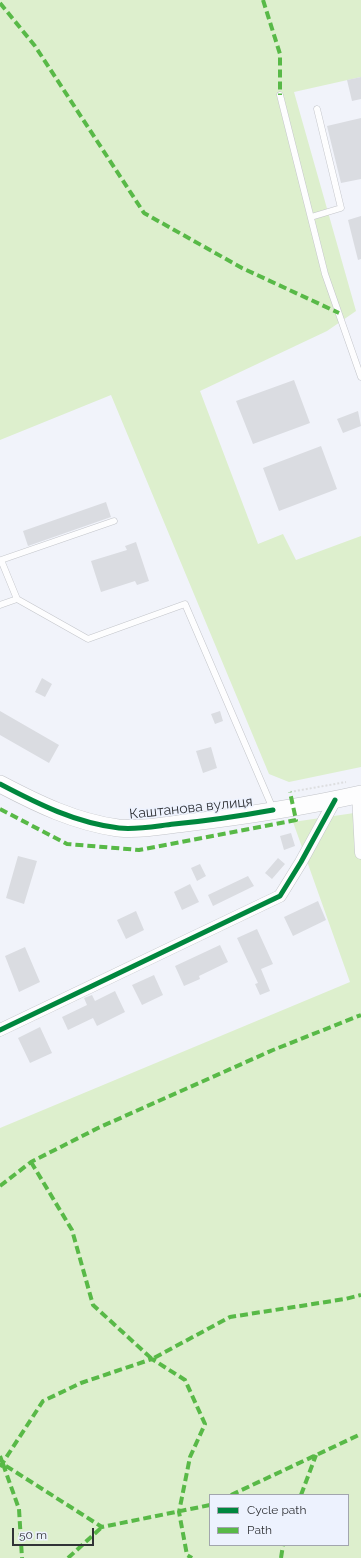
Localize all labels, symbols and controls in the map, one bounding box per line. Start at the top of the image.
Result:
street label: Каштанова вулиця [129,793,253,823]
legend [209,1494,349,1546]
text: Cycle path [247,1503,306,1517]
scale bar [14,1520,96,1546]
text: Path [247,1523,272,1537]
text: 50 m [19,1528,47,1542]

